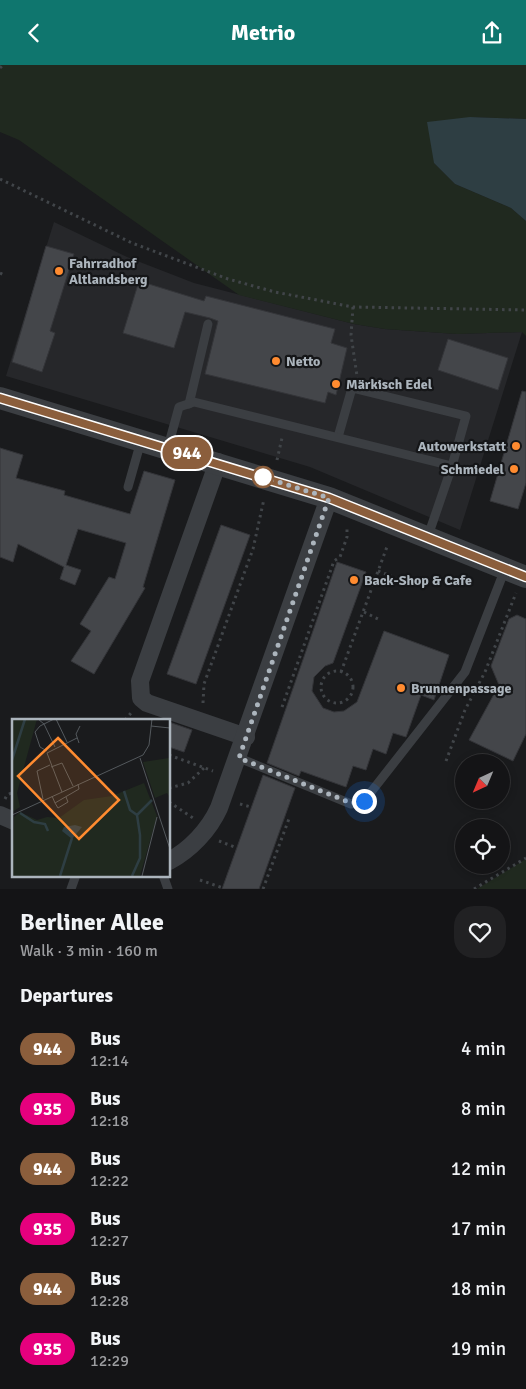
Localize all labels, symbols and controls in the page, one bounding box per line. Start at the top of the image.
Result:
icon: back [20,19,48,47]
text: Metrio [231,19,295,46]
icon: share [478,19,506,47]
place label: Fahrradhof Altlandsberg [69,255,148,288]
marker: Fahrradhof Altlandsberg [53,265,65,277]
place label: Netto [286,353,320,370]
marker: Netto [270,355,282,367]
place label: Märkisch Edel [346,376,433,393]
marker: Märkisch Edel [330,378,342,390]
line badge: 944 [158,437,216,469]
place label: Autowerkstatt [418,438,507,455]
marker: Autowerkstatt [510,440,522,452]
text: 944 [172,442,202,464]
place label: Schmiedel [441,461,505,478]
marker: Schmiedel [508,463,520,475]
unlabelled marker [252,466,274,488]
place label: Back-Shop & Cafe [364,572,472,589]
marker: Back-Shop & Cafe [348,574,360,586]
place label: Brunnenpassage [411,680,511,697]
marker: Brunnenpassage [395,682,407,694]
inset map [12,719,170,877]
north arrow [455,754,510,809]
map controls [455,754,510,874]
your location [352,789,377,814]
button: locate [455,819,510,874]
button: heart [454,906,506,958]
text: Berliner Allee [20,907,164,937]
text: Walk · 3 min · 160 m [20,941,158,961]
text: Departures [20,984,113,1008]
text: Bus [90,1027,121,1051]
text: 4 min [461,1037,506,1061]
text: 944 [33,1038,62,1060]
text: 12:14 [90,1051,129,1071]
text: Bus [90,1087,121,1111]
text: 8 min [461,1097,506,1121]
text: 935 [33,1098,62,1120]
text: 12:18 [90,1111,129,1131]
text: Bus [90,1147,121,1171]
text: 12 min [451,1157,506,1181]
text: 944 [33,1158,62,1180]
text: 12:22 [90,1171,129,1191]
text: Bus [90,1207,121,1231]
text: 17 min [451,1217,506,1241]
text: 935 [33,1218,62,1240]
text: 12:27 [90,1231,129,1251]
text: Bus [90,1267,121,1291]
text: 18 min [451,1277,506,1301]
text: 944 [33,1278,62,1300]
text: 12:28 [90,1291,129,1311]
text: Bus [90,1327,121,1351]
text: 19 min [451,1337,506,1361]
text: 935 [33,1338,62,1360]
text: 12:29 [90,1351,129,1371]

